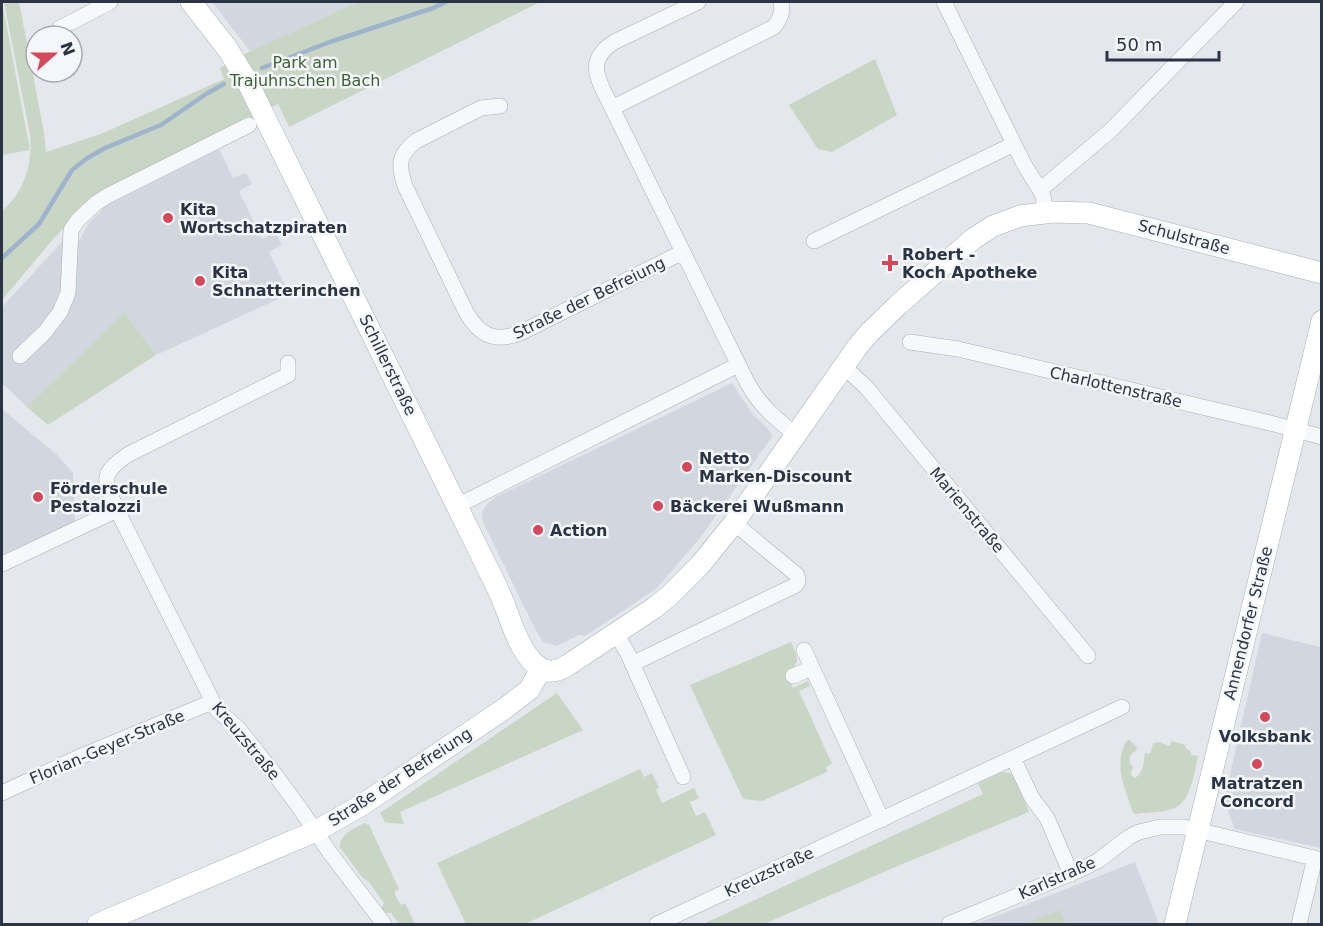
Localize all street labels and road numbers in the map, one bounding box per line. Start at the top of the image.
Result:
street label: Schulstraße [1136,216,1232,258]
street label: Straße der Befreiung [510,253,668,343]
street label: Schillerstraße [355,312,421,418]
street label: Charlottenstraße [1048,363,1184,411]
street label: Marienstraße [926,463,1008,557]
street label: Annendorfer Straße [1220,544,1276,702]
street label: Kreuzstraße [208,698,284,784]
street label: Florian-Geyer-Straße [27,706,187,788]
street label: Straße der Befreiung [325,724,475,830]
street label: Kreuzstraße [721,843,817,901]
street label: Karlstraße [1016,853,1098,903]

